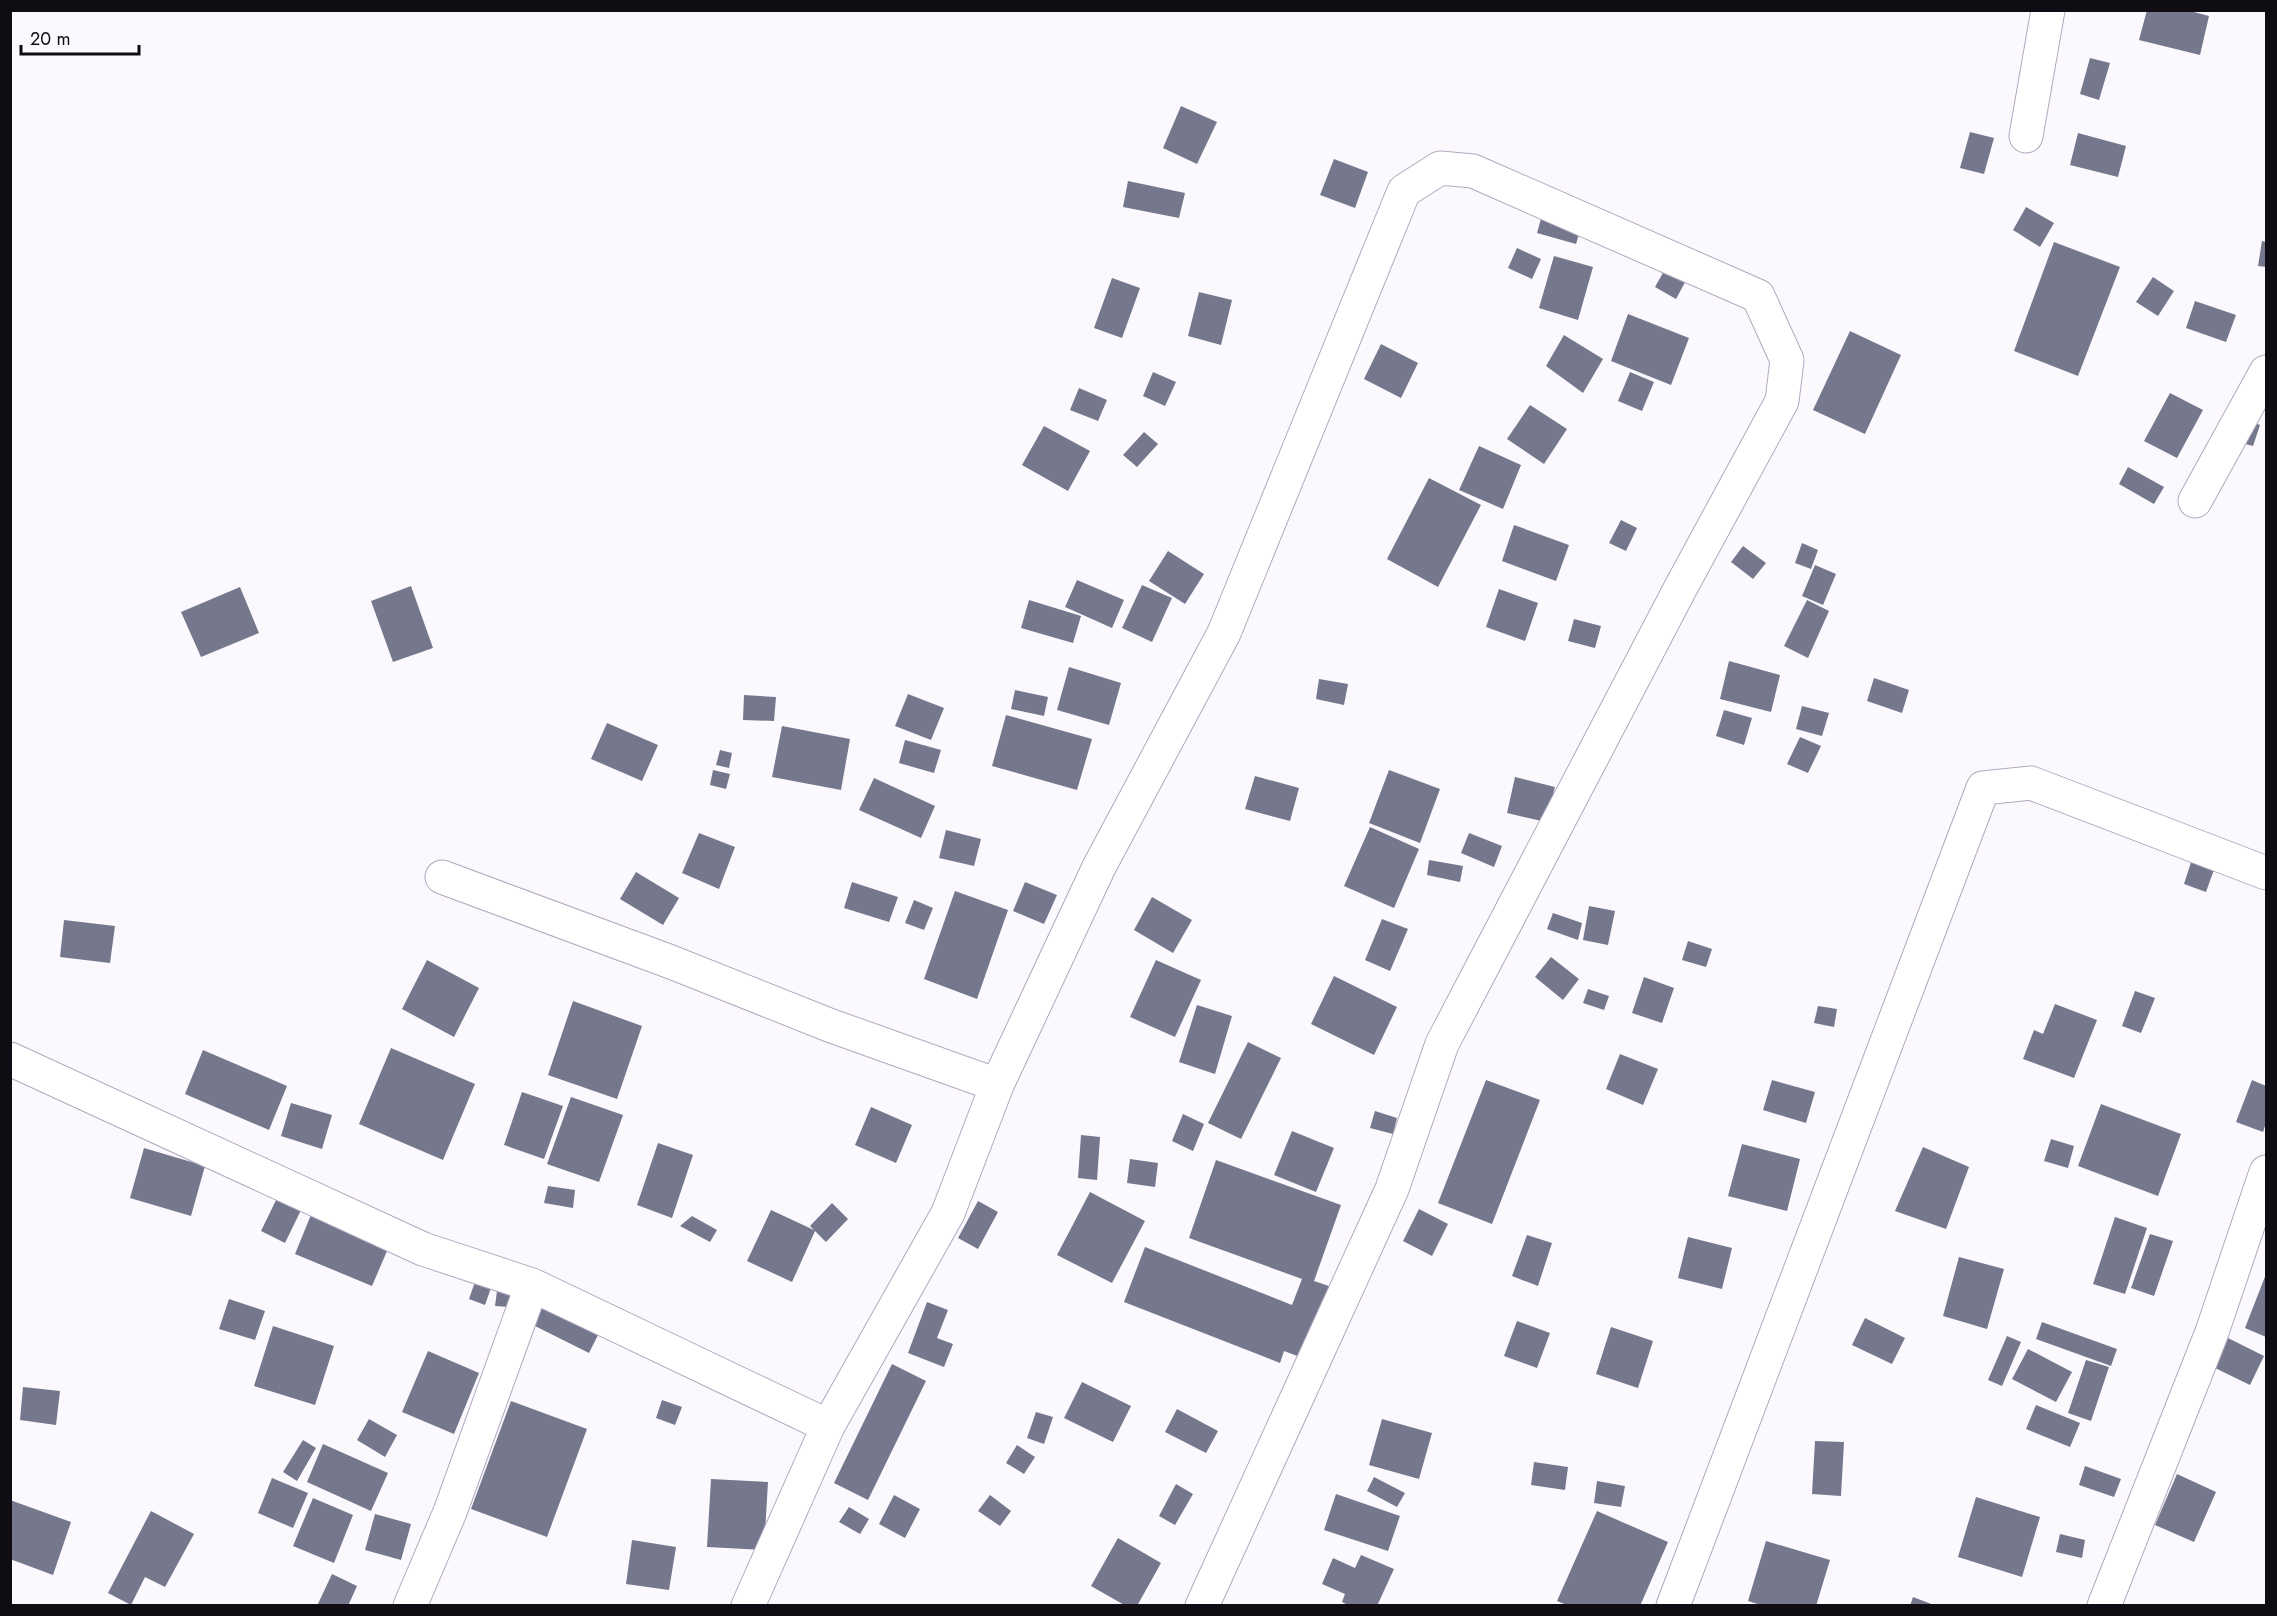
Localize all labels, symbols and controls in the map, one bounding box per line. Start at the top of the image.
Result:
scale bar [21,18,140,56]
text: 20 m [30,26,70,52]

